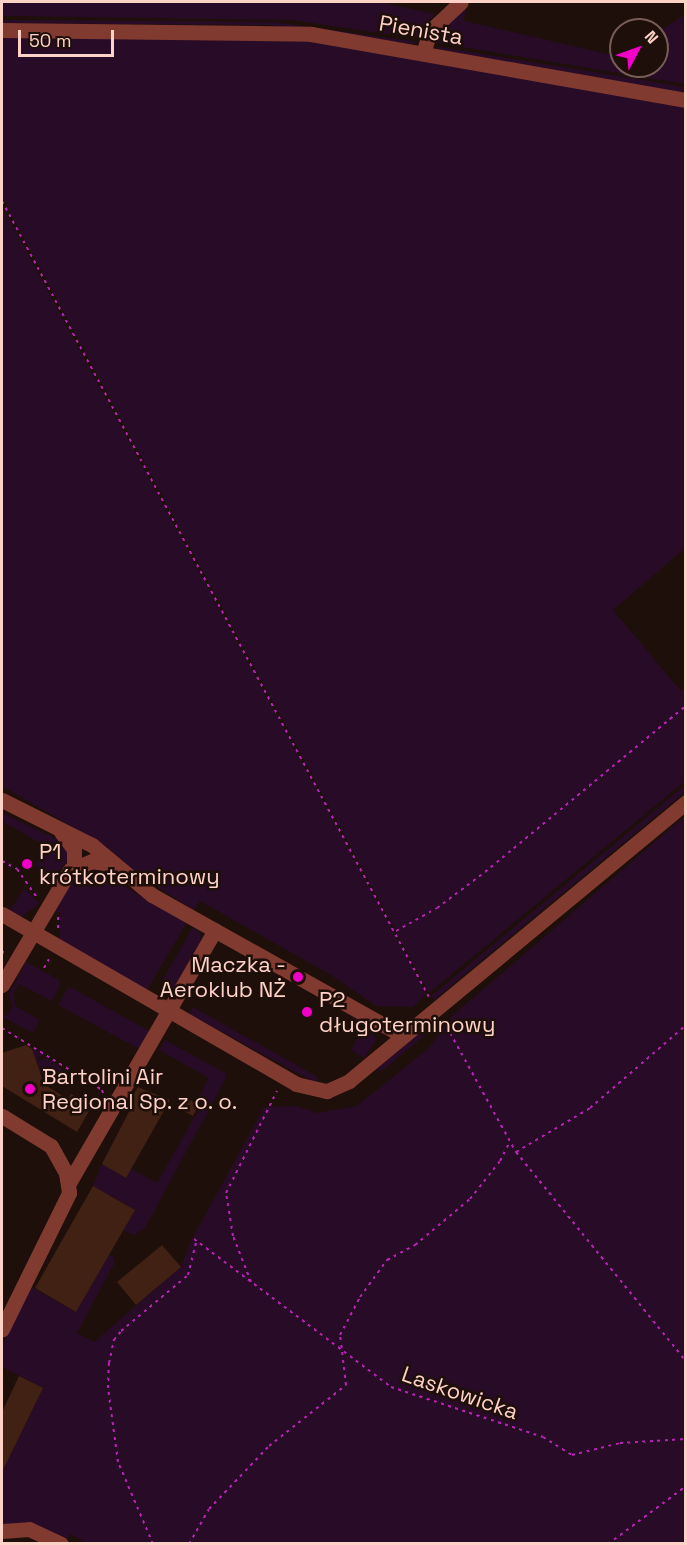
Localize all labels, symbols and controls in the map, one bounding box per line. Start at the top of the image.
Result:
street label: Pienista [377,10,465,50]
scale bar [21,18,117,56]
north arrow [609,18,669,78]
text: N [640,26,663,48]
text: 50 m [29,29,71,52]
place label: P1 krótkoterminowy [39,838,220,890]
marker: P1 krótkoterminowy [20,857,34,871]
place label: Maczka - Aeroklub NŻ [160,951,286,1002]
marker: Maczka - Aeroklub NŻ [291,970,305,984]
place label: P2 długoterminowy [319,986,495,1038]
marker: P2 długoterminowy [300,1005,314,1019]
place label: Bartolini Air Regional Sp. z o. o. [42,1063,239,1114]
marker: Bartolini Air Regional Sp. z o. o. [23,1082,37,1096]
street label: Laskowicka [398,1361,522,1425]

